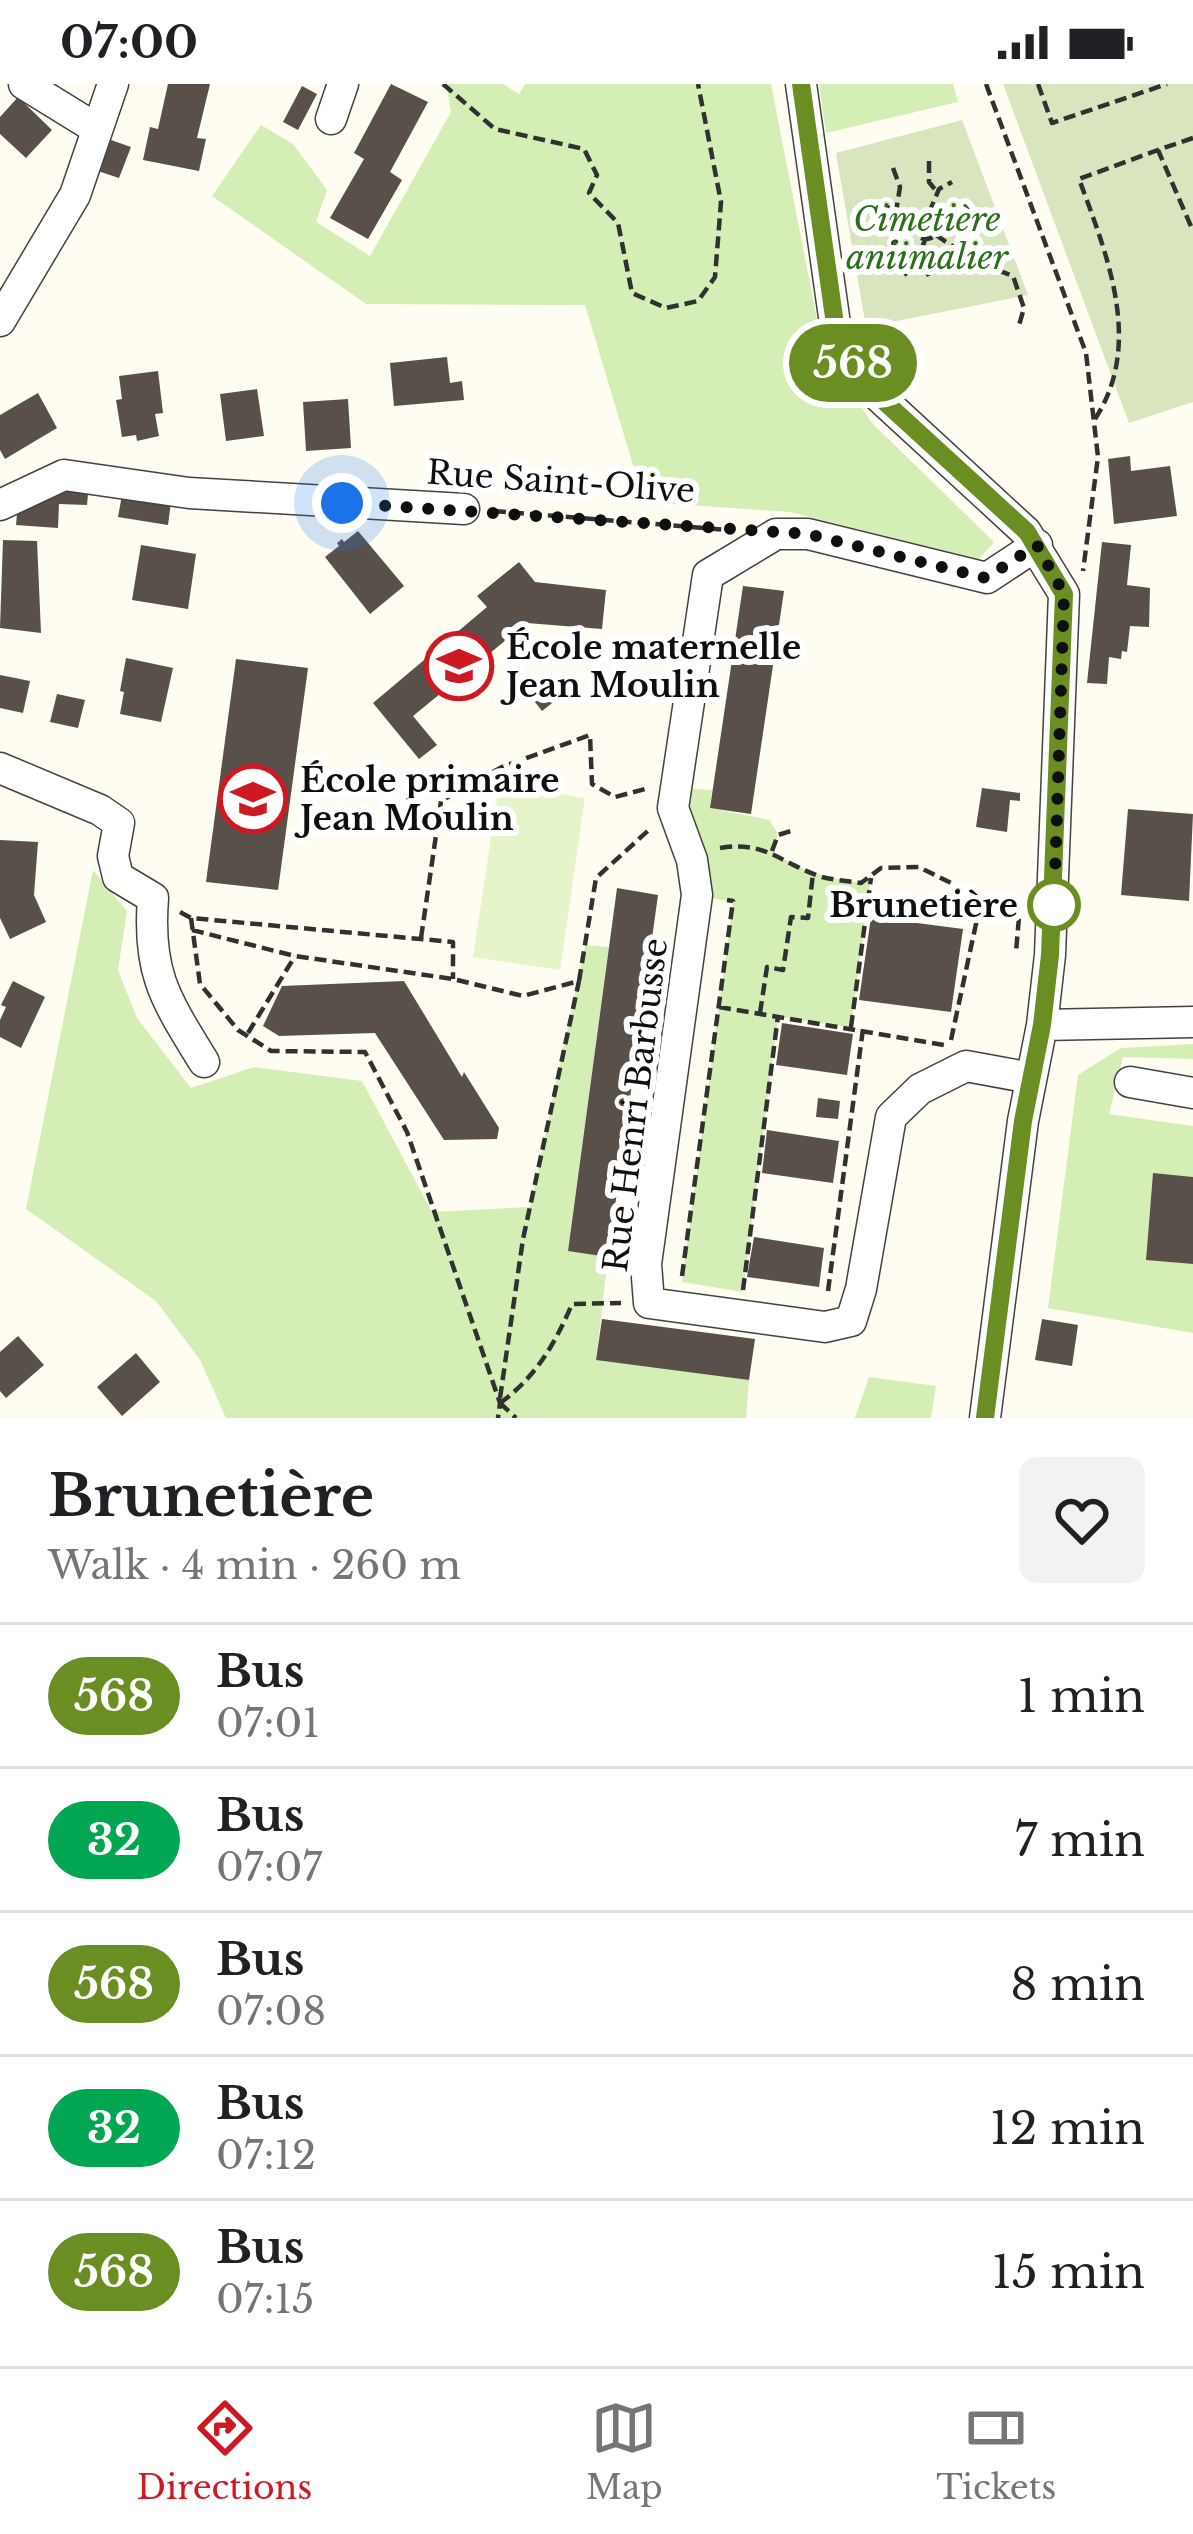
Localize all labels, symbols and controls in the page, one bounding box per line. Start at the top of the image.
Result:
text: 07:00 [60,14,198,70]
park label: Cimetière aniimalier [846,199,1010,278]
line badge: 568 [784,324,922,402]
text: 568 [813,337,893,389]
street label: Rue Saint-Olive [425,452,696,511]
your location [312,473,372,533]
place label: École maternelle Jean Moulin [500,627,801,706]
school or university icon: École maternelle Jean Moulin [424,631,494,701]
place label: École primaire Jean Moulin [294,760,560,839]
school or university icon: École primaire Jean Moulin [218,764,288,834]
marker: Brunetière [1029,880,1079,930]
place label: Brunetière [829,885,1018,926]
street label: Rue Henri Barbusse [595,936,676,1274]
button: heart [1019,1457,1145,1583]
text: Brunetière [48,1461,374,1531]
text: Walk · 4 min · 260 m [48,1541,461,1590]
text: Bus [216,1643,304,1699]
text: 1 min [1017,1668,1145,1724]
text: 568 [74,1670,154,1722]
text: 07:01 [216,1699,320,1748]
text: Bus [216,1787,304,1843]
text: 7 min [1015,1812,1145,1868]
text: 32 [87,1814,141,1866]
text: 07:07 [216,1843,322,1892]
text: Bus [216,1931,304,1987]
text: 8 min [1010,1956,1145,2012]
text: 568 [74,1958,154,2010]
text: 07:08 [216,1987,326,2036]
text: Bus [216,2075,304,2131]
text: 12 min [990,2100,1145,2156]
text: 32 [87,2102,141,2154]
text: 07:12 [216,2131,316,2180]
text: Bus [216,2219,304,2275]
text: 15 min [992,2244,1145,2300]
text: 568 [74,2246,154,2298]
text: 07:15 [216,2275,314,2324]
tab: Directions [137,2395,312,2508]
tab: Map [586,2395,663,2508]
tab: Tickets [936,2395,1056,2508]

